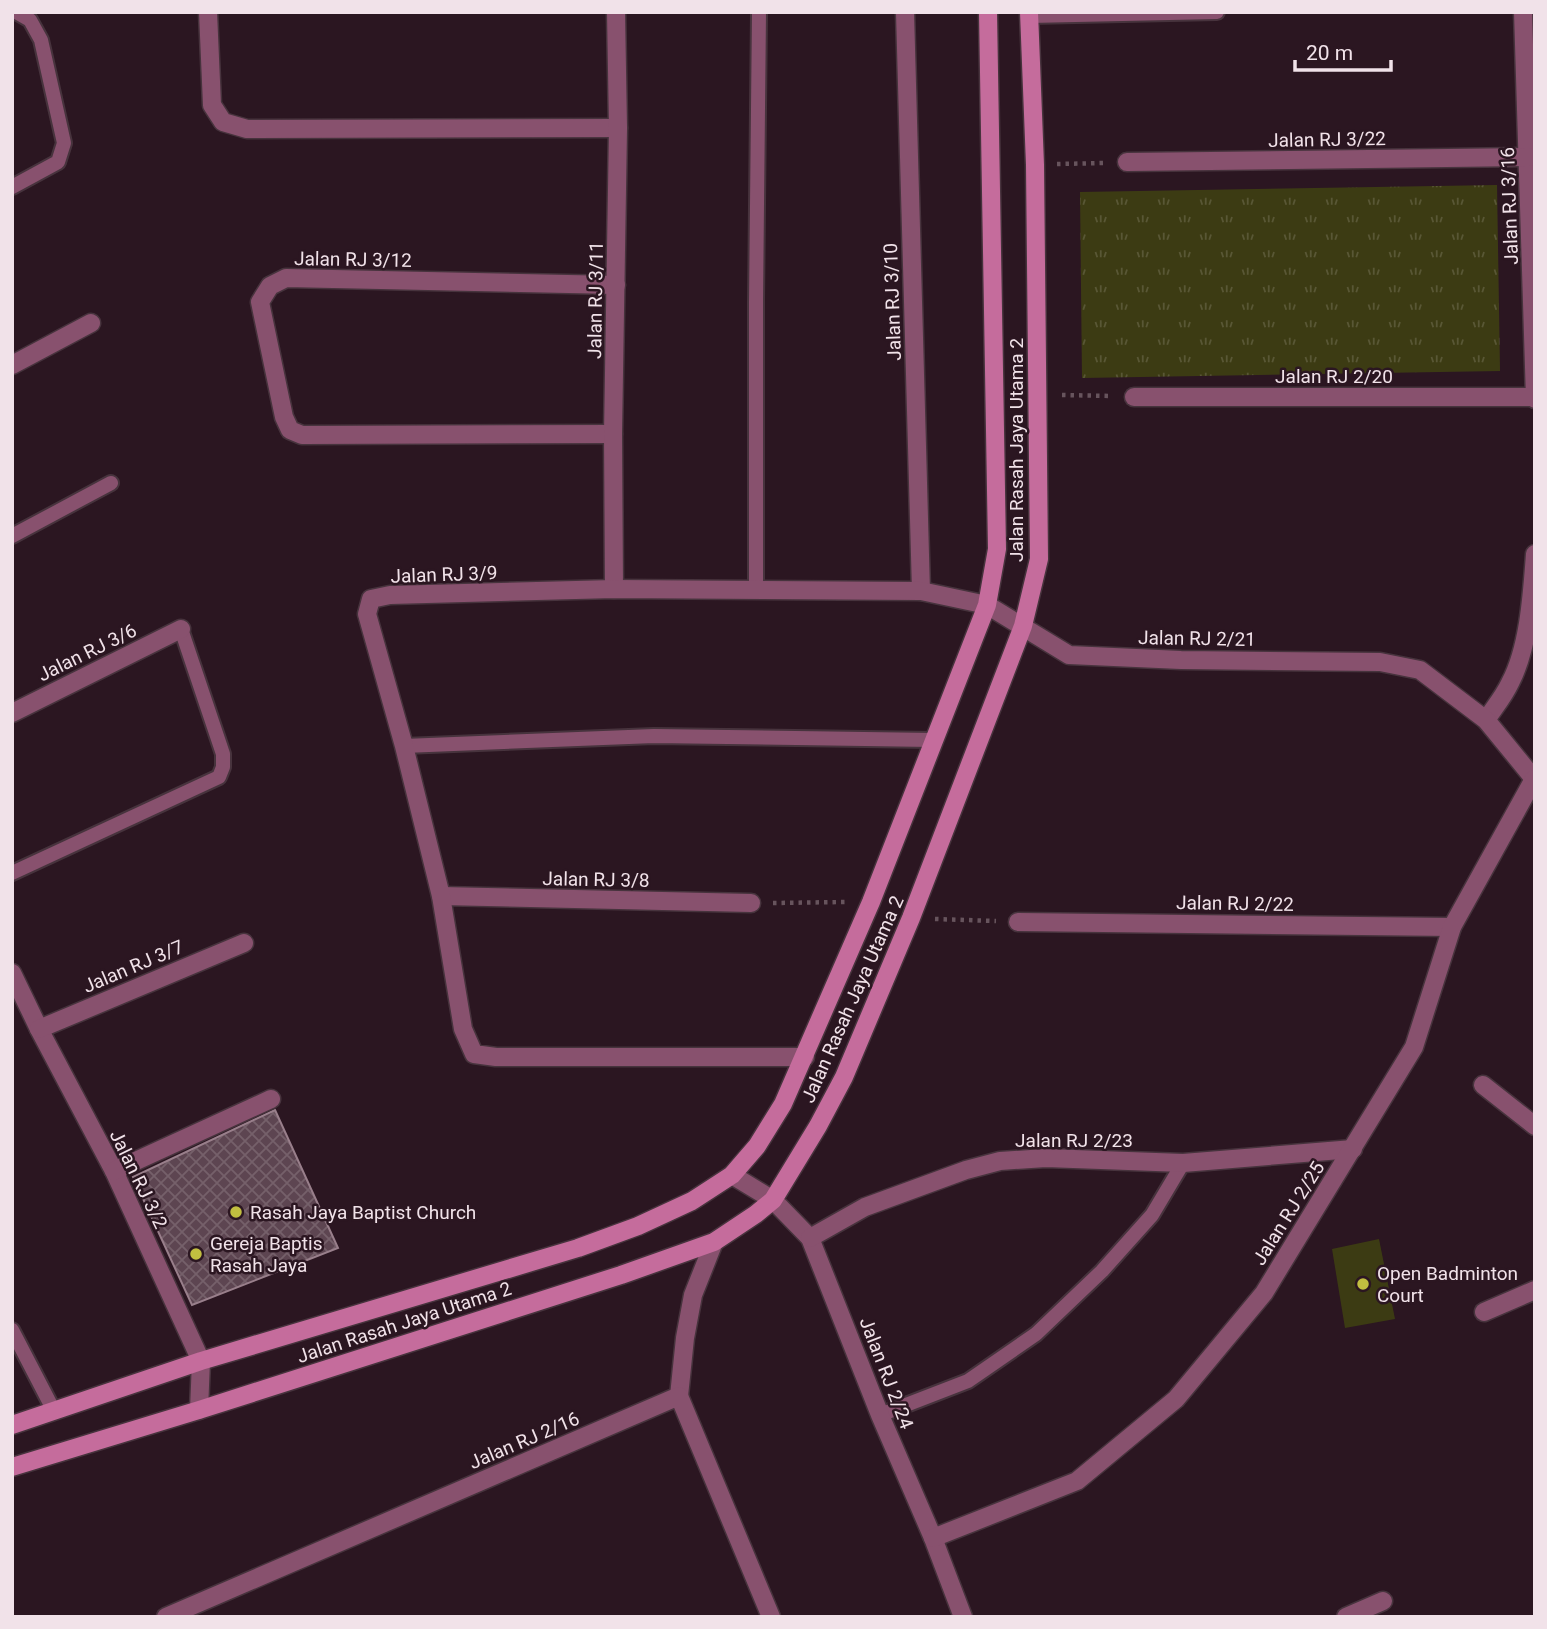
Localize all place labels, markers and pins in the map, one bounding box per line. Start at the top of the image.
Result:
place label: Rasah Jaya Baptist Church [250,1201,476,1224]
marker: Rasah Jaya Baptist Church [228,1204,244,1220]
place label: Gereja Baptis Rasah Jaya [210,1232,322,1277]
marker: Gereja Baptis Rasah Jaya [188,1246,204,1262]
place label: Open Badminton Court [1377,1262,1518,1307]
marker: Open Badminton Court [1355,1276,1371,1292]

